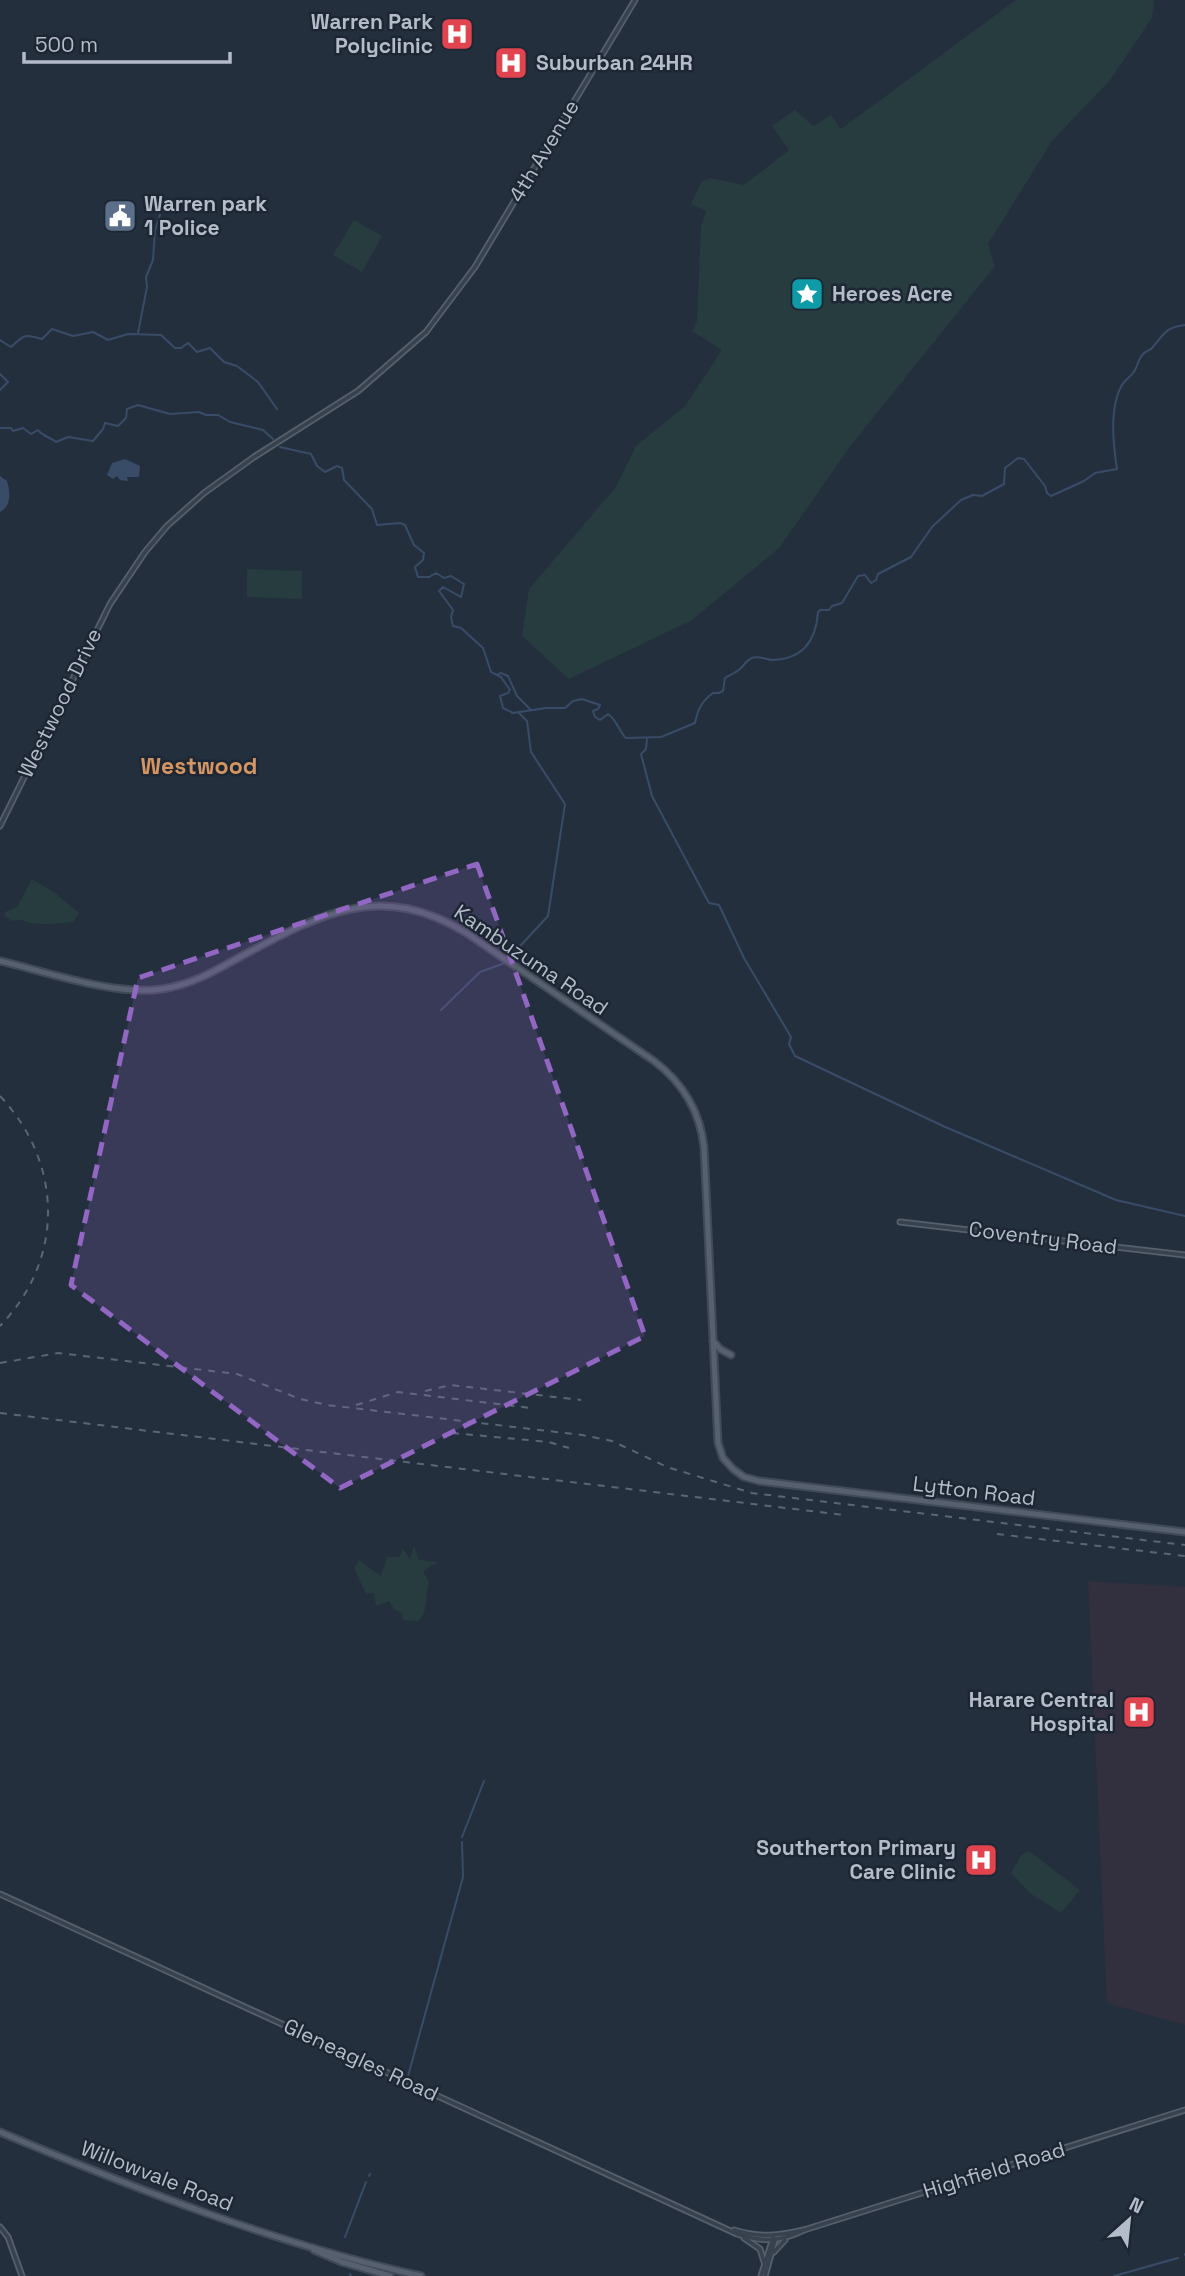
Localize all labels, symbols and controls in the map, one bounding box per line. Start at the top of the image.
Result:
place label: Warren Park Polyclinic [311,8,433,59]
hospital icon: Warren Park Polyclinic [438,15,476,53]
scale bar [24,21,231,65]
text: 500 m [35,31,98,58]
hospital icon: Suburban 24HR [492,44,530,82]
place label: Suburban 24HR [536,49,693,76]
street label: 4th Avenue [502,95,585,207]
place label: Warren park 1 Police [144,190,267,241]
public building icon: Warren park 1 Police [101,197,139,235]
place icon: Heroes Acre [788,275,826,313]
place label: Heroes Acre [832,280,953,307]
street label: Westwood Drive [12,624,107,782]
district label: Westwood [141,751,257,781]
street label: Kambuzuma Road [449,898,614,1021]
street label: Coventry Road [967,1215,1119,1260]
street label: Lytton Road [911,1470,1037,1511]
place label: Harare Central Hospital [969,1686,1114,1737]
hospital icon: Harare Central Hospital [1120,1693,1158,1731]
place label: Southerton Primary Care Clinic [756,1834,956,1885]
hospital icon: Southerton Primary Care Clinic [962,1841,1000,1879]
street label: Gleneagles Road [280,2012,443,2107]
street label: Willowvale Road [77,2134,237,2217]
street label: Highfield Road [920,2135,1068,2204]
north arrow [1094,2185,1164,2255]
text: N [1125,2191,1148,2219]

